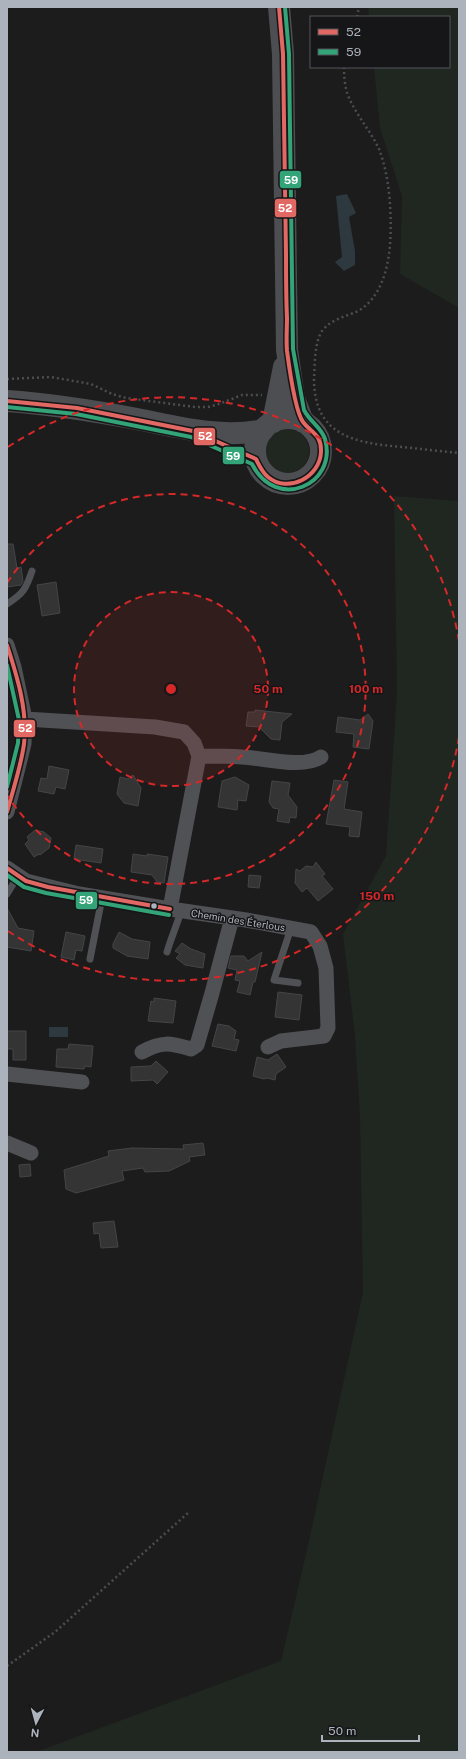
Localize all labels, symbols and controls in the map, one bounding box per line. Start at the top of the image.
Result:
legend [310,16,450,68]
text: 52 [346,25,361,39]
text: 59 [346,45,361,59]
line badge: 59 [279,170,302,189]
text: 59 [284,174,298,186]
line badge: 52 [274,198,297,218]
text: 52 [278,202,292,214]
line badge: 52 [193,427,216,446]
text: 52 [198,430,212,442]
line badge: 59 [222,446,245,465]
text: 59 [226,450,240,462]
centre of rings [164,682,178,696]
text: 50 m [253,682,283,696]
text: 100 m [349,682,383,696]
line badge: 52 [13,719,36,738]
text: 52 [18,722,32,734]
text: 150 m [360,889,394,903]
line badge: 59 [75,891,98,910]
text: 59 [79,894,93,906]
unlabelled marker [149,901,159,911]
street label: Chemin des Éterlous [190,907,286,933]
north arrow [16,1703,56,1743]
scale bar [322,1717,419,1743]
text: 50 m [328,1724,356,1738]
text: N [30,1727,40,1739]

